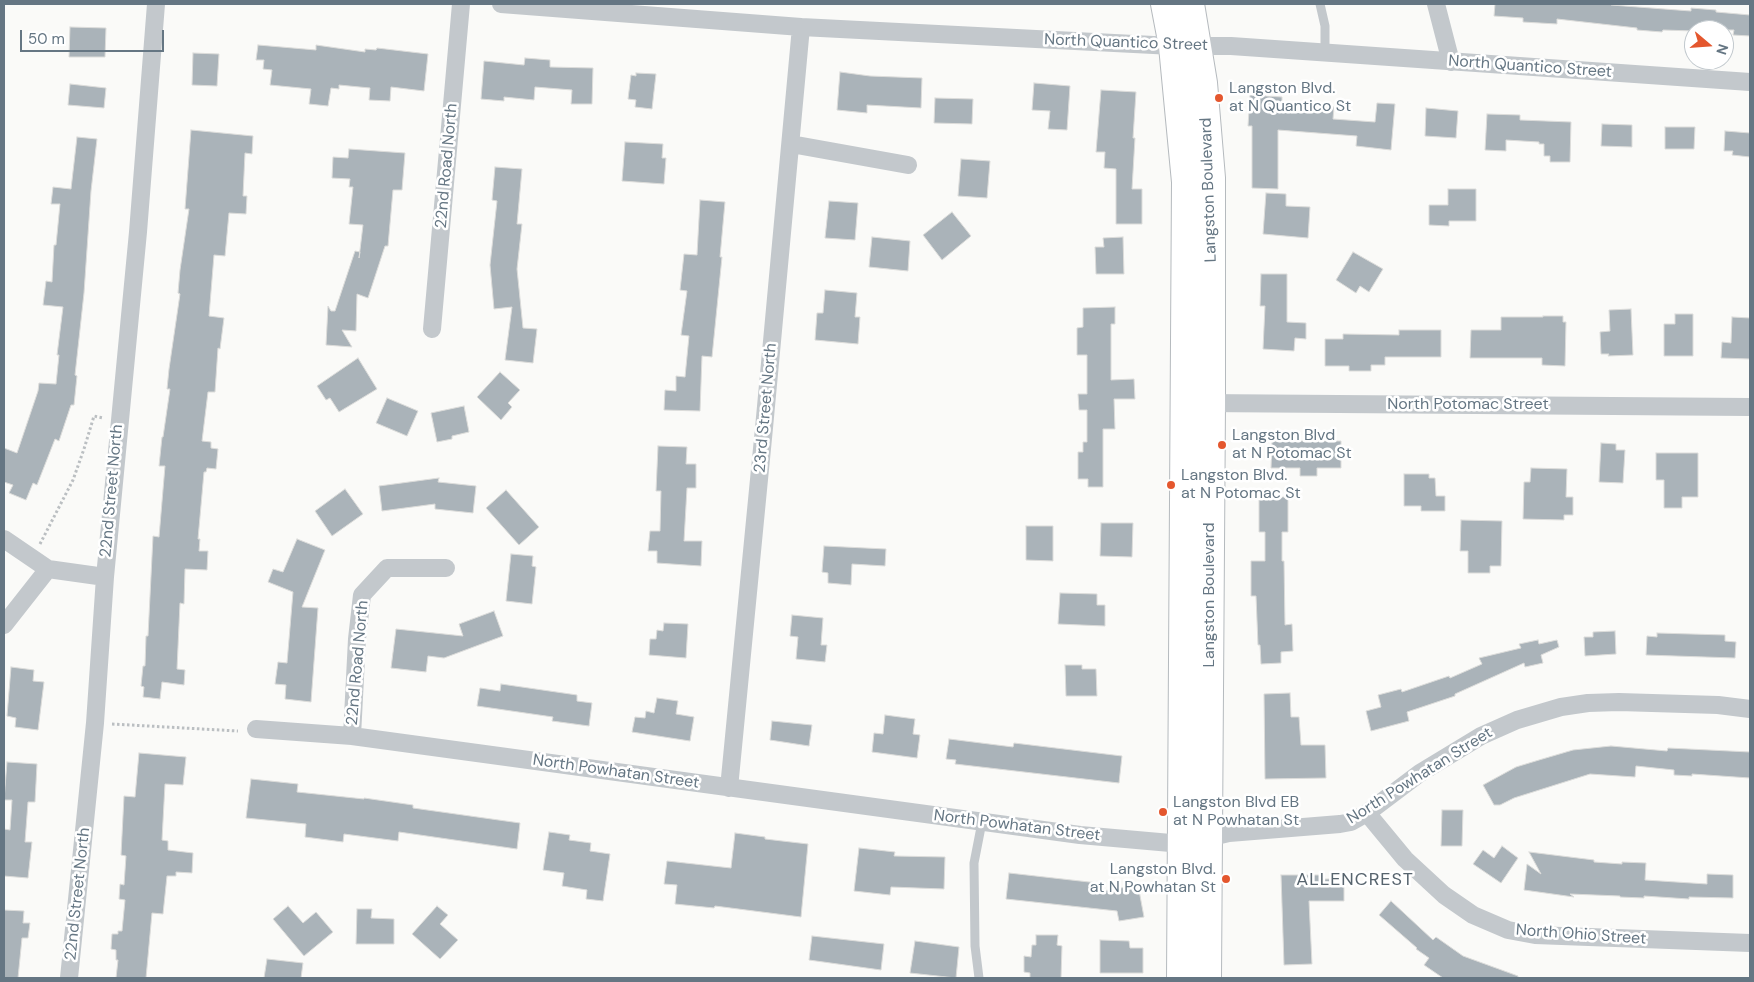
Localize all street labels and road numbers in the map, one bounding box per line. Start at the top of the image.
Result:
street label: North Quantico Street [1044,31,1208,55]
street label: North Quantico Street [1448,52,1612,82]
street label: 22nd Road North [432,103,462,229]
street label: Langston Boulevard [1197,117,1221,263]
street label: 23rd Street North [751,342,781,474]
street label: North Potomac Street [1387,395,1549,415]
street label: 22nd Street North [97,424,127,558]
street label: Langston Boulevard [1200,523,1220,667]
street label: 22nd Road North [343,600,373,726]
street label: North Powhatan Street [1344,723,1496,829]
street label: North Powhatan Street [532,751,700,793]
street label: North Powhatan Street [933,806,1101,846]
street label: 22nd Street North [61,827,95,961]
street label: North Ohio Street [1515,921,1647,949]

